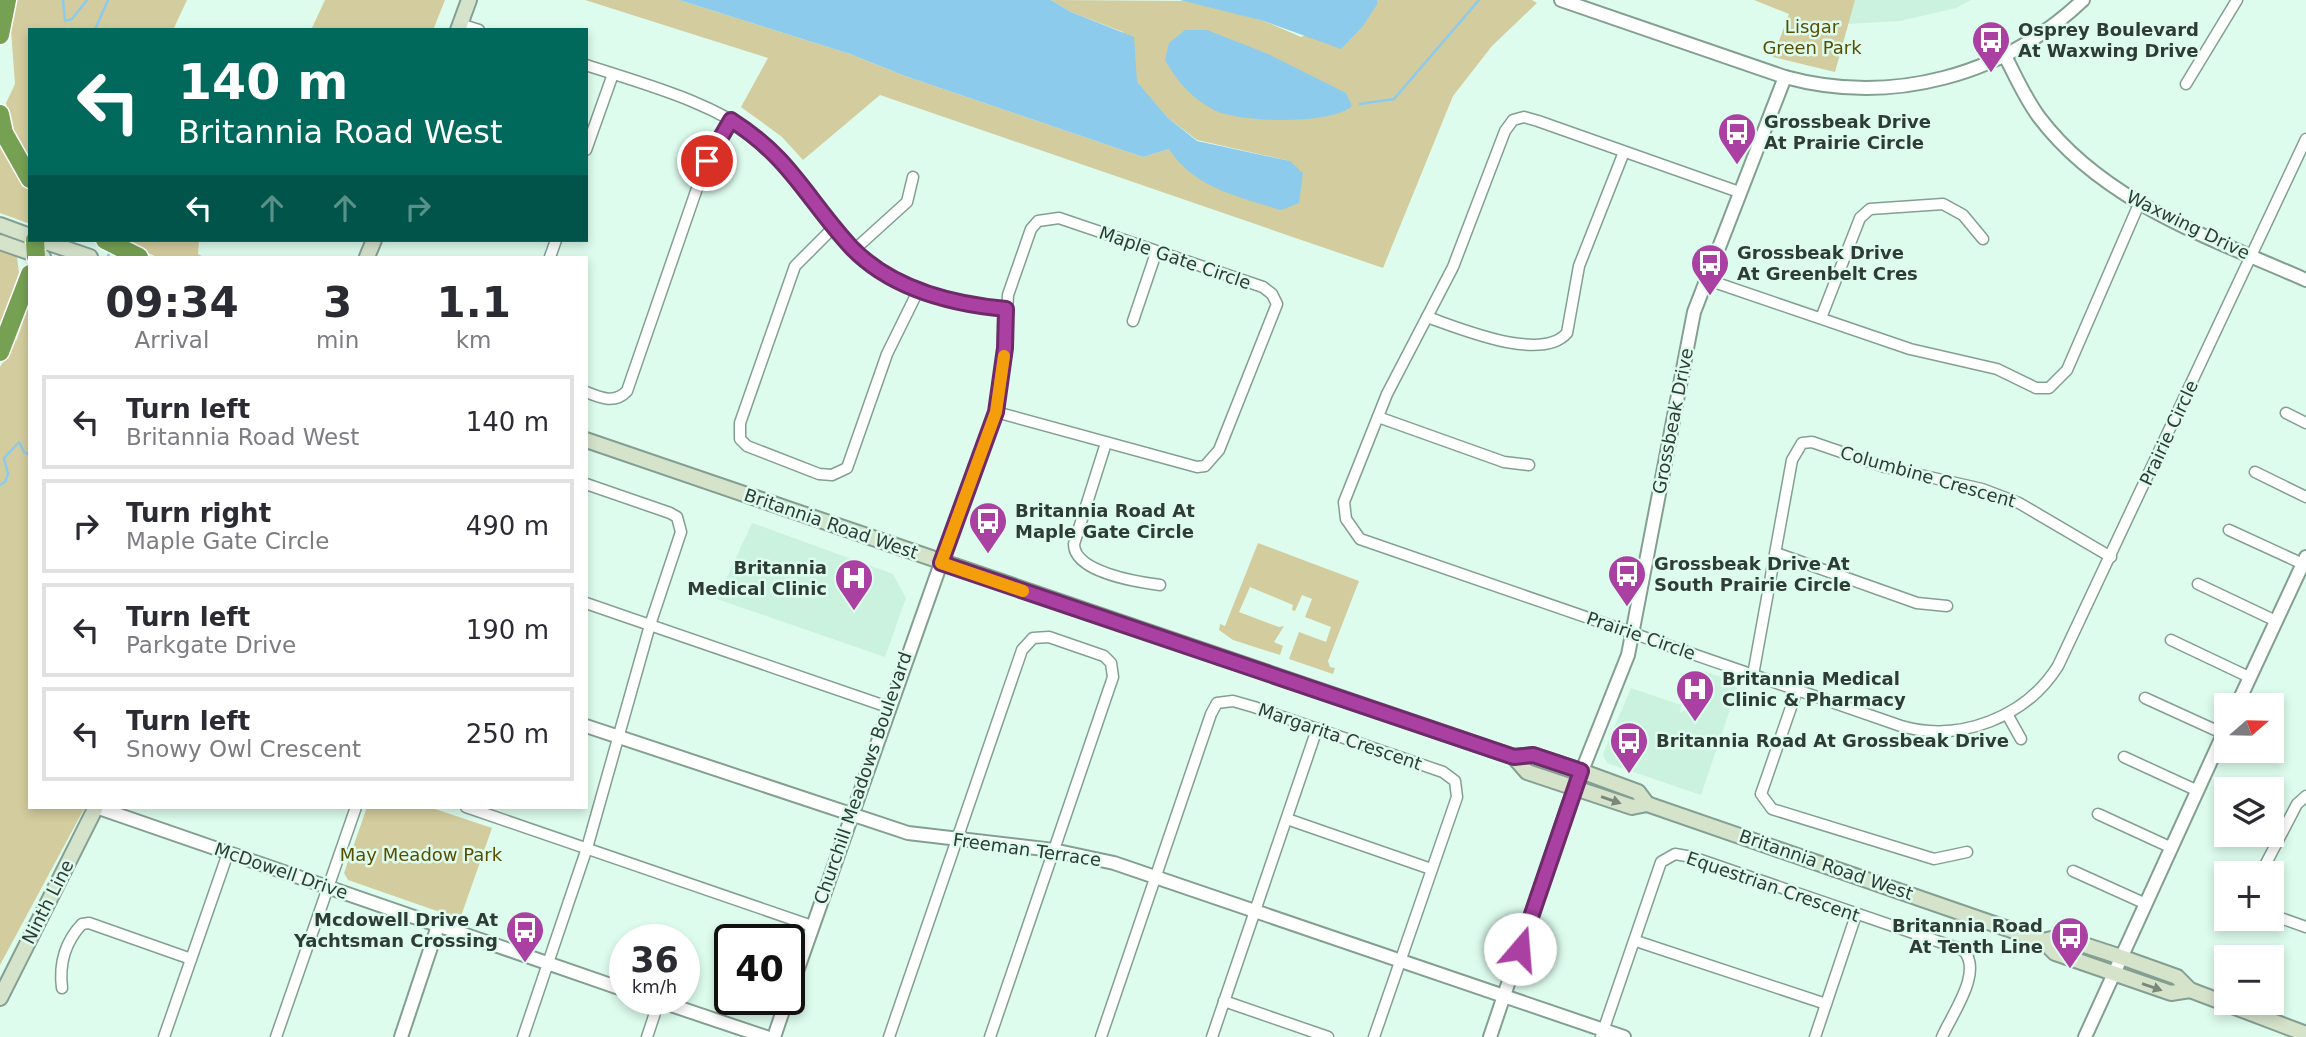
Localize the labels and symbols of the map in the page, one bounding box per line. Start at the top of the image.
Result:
park label: Lisgar Green Park [1762,16,1862,58]
bus stop icon: Osprey Boulevard At Waxwing Drive [1970,19,2012,74]
place label: Osprey Boulevard At Waxwing Drive [2018,19,2199,61]
bus stop icon: Grossbeak Drive At Prairie Circle [1716,111,1758,166]
place label: Grossbeak Drive At Prairie Circle [1764,111,1931,153]
pin [677,131,737,191]
street label: Waxwing Drive [2123,186,2253,263]
street label: Maple Gate Circle [1096,222,1254,293]
bus stop icon: Grossbeak Drive At Greenbelt Cres [1689,242,1731,297]
place label: Grossbeak Drive At Greenbelt Cres [1737,242,1918,284]
street label: Grossbeak Drive [1648,346,1697,496]
street label: Prairie Circle [2135,377,2202,489]
street label: Columbine Crescent [1838,441,2018,512]
street label: Britannia Road West [741,484,921,563]
bus stop icon: Britannia Road At Maple Gate Circle [967,500,1009,555]
place label: Britannia Road At Maple Gate Circle [1015,500,1195,542]
bus stop icon: Grossbeak Drive At South Prairie Circle [1606,553,1648,608]
place label: Grossbeak Drive At South Prairie Circle [1654,553,1851,595]
place label: Britannia Medical Clinic [687,557,827,599]
hospital icon: Britannia Medical Clinic [833,557,875,612]
street label: Prairie Circle [1584,607,1698,664]
street label: Churchill Meadows Boulevard [809,649,916,907]
hospital icon: Britannia Medical Clinic & Pharmacy [1674,668,1716,723]
place label: Britannia Medical Clinic & Pharmacy [1722,668,1906,710]
north arrow [2214,693,2284,763]
street label: Margarita Crescent [1256,699,1425,774]
bus stop icon: Britannia Road At Grossbeak Drive [1608,720,1650,775]
place label: Britannia Road At Grossbeak Drive [1656,730,2009,751]
one-way arrow [1600,795,1621,806]
street label: Britannia Road West [1736,825,1916,904]
street label: Freeman Terrace [952,829,1102,870]
street label: McDowell Drive [212,838,351,903]
park label: May Meadow Park [340,844,503,865]
street label: Equestrian Crescent [1684,847,1863,926]
street label: Ninth Line [17,856,78,947]
place label: Mcdowell Drive At Yachtsman Crossing [293,909,498,951]
bus stop icon: Mcdowell Drive At Yachtsman Crossing [504,909,546,964]
position arrow [1483,912,1557,986]
place label: Britannia Road At Tenth Line [1892,915,2043,957]
bus stop icon: Britannia Road At Tenth Line [2049,915,2091,970]
speed limit sign: 40 [714,924,805,1015]
one-way arrow [2141,982,2162,993]

